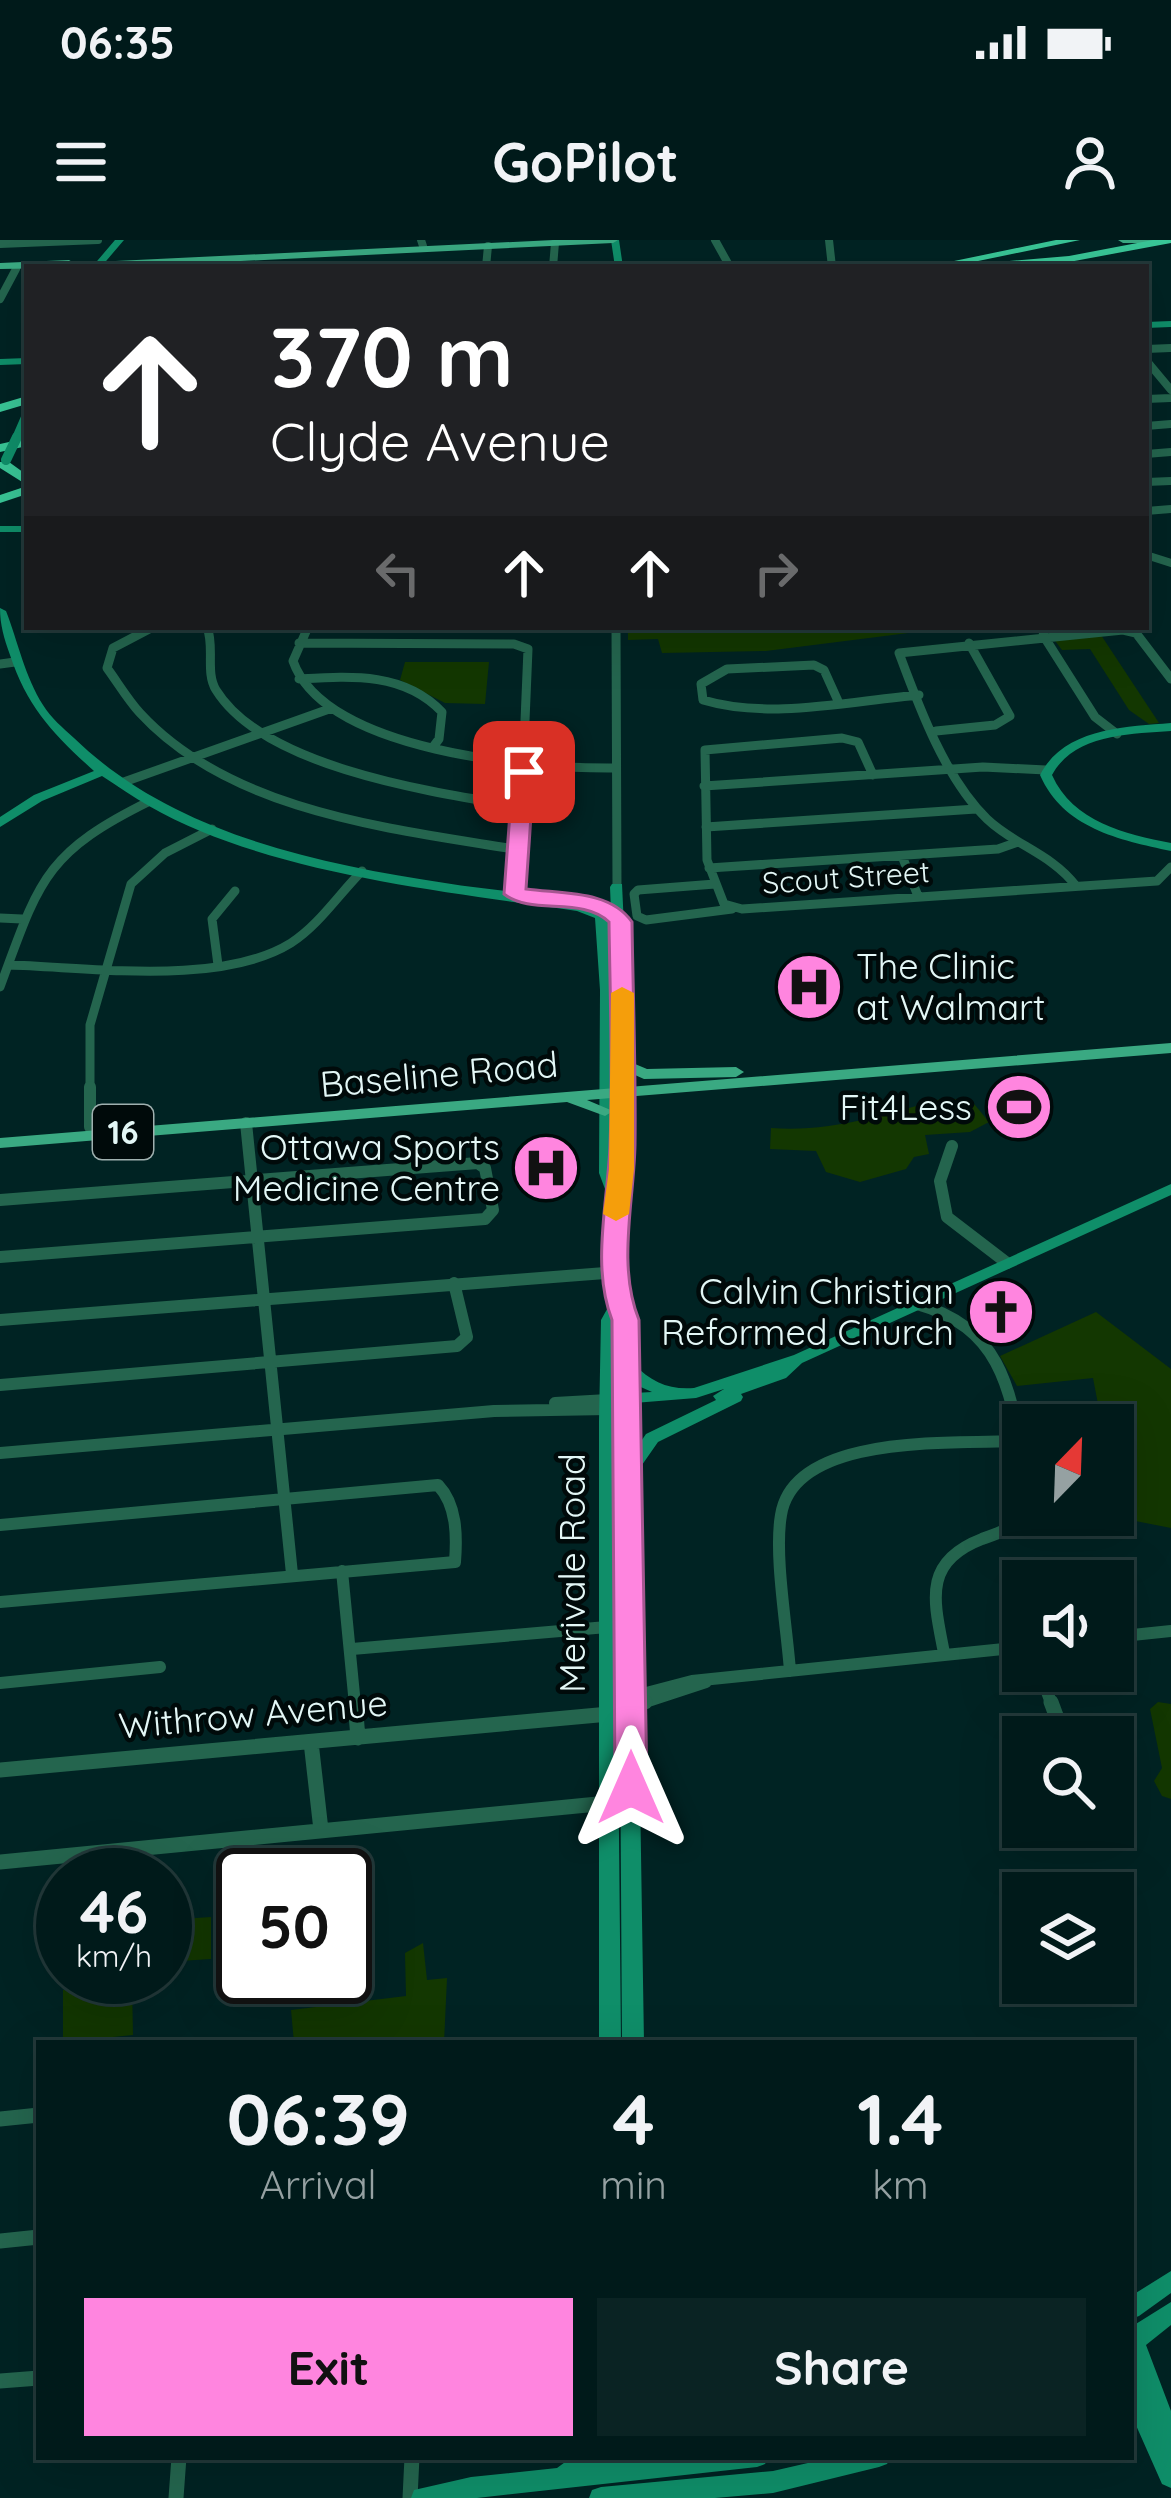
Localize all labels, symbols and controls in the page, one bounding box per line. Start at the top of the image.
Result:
text: 06:35 [60,14,175,70]
text: GoPilot [492,128,679,196]
icon: menu [48,129,114,195]
icon: person [1057,129,1123,195]
text: 370 m [270,303,514,408]
icon: ahead [72,312,228,468]
text: Clyde Avenue [270,407,610,475]
icon: left [365,540,431,606]
icon: ahead [491,540,557,606]
icon: ahead [617,540,683,606]
icon: right [743,540,809,606]
pin [473,721,575,823]
icon: arrive [491,739,557,805]
street label: Scout Street [761,852,931,902]
place label: The Clinic at Walmart [856,943,1045,1029]
hospital icon: The Clinic at Walmart [774,952,844,1022]
street label: Baseline Road [318,1041,560,1106]
sports icon: Fit4Less [984,1072,1054,1142]
place label: Fit4Less [839,1084,972,1129]
road number: 16 [93,1105,153,1159]
place label: Ottawa Sports Medicine Centre [233,1124,500,1210]
hospital icon: Ottawa Sports Medicine Centre [511,1133,581,1203]
place label: Calvin Christian Reformed Church [661,1268,954,1354]
church icon: Calvin Christian Reformed Church [966,1277,1036,1347]
north arrow [1002,1404,1134,1536]
map controls [1002,1404,1134,2004]
street label: Merivale Road [549,1453,594,1693]
button: sound [1002,1560,1134,1692]
street label: Withrow Avenue [117,1679,389,1748]
button: search [1002,1716,1134,1848]
position arrow [568,1725,694,1851]
speed limit sign: 50 [216,1848,372,2004]
button: layers [1002,1872,1134,2004]
text: 46 [80,1873,148,1948]
text: km/h [76,1937,152,1975]
text: 06:39 [227,2073,410,2163]
text: 4 [612,2073,655,2163]
text: 1.4 [857,2073,943,2163]
text: Arrival [260,2160,377,2209]
text: min [600,2160,667,2209]
text: km [872,2160,929,2209]
button: Exit [84,2298,573,2436]
button: Share [597,2298,1086,2436]

